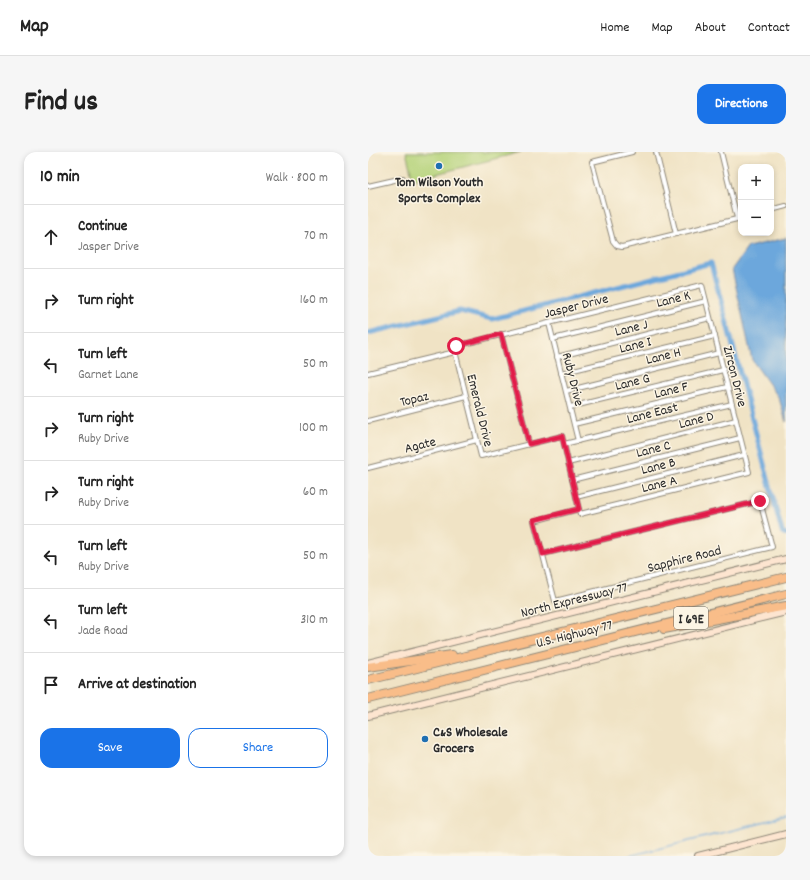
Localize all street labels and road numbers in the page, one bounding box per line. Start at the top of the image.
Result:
street label: Lane K [654,286,693,314]
street label: Jasper Drive [542,289,611,325]
street label: Lane J [613,315,650,343]
street label: Lane I [617,332,654,360]
street label: Lane H [644,343,683,371]
street label: Zircon Drive [717,344,751,409]
street label: Ruby Drive [556,350,588,408]
street label: Lane G [613,369,652,397]
street label: Emerald Drive [460,372,498,449]
street label: Lane F [652,377,691,405]
street label: Topaz [398,387,432,413]
street label: Lane East [625,398,680,430]
street label: Lane D [677,407,716,435]
street label: Agate [403,432,438,459]
street label: Lane C [634,436,673,464]
street label: Lane B [639,453,678,481]
street label: Lane A [640,471,680,499]
street label: Sapphire Road [645,541,723,579]
street label: North Expressway 77 [519,578,630,624]
road number: I 69E [674,607,708,629]
street label: U.S. Highway 77 [534,616,615,654]

